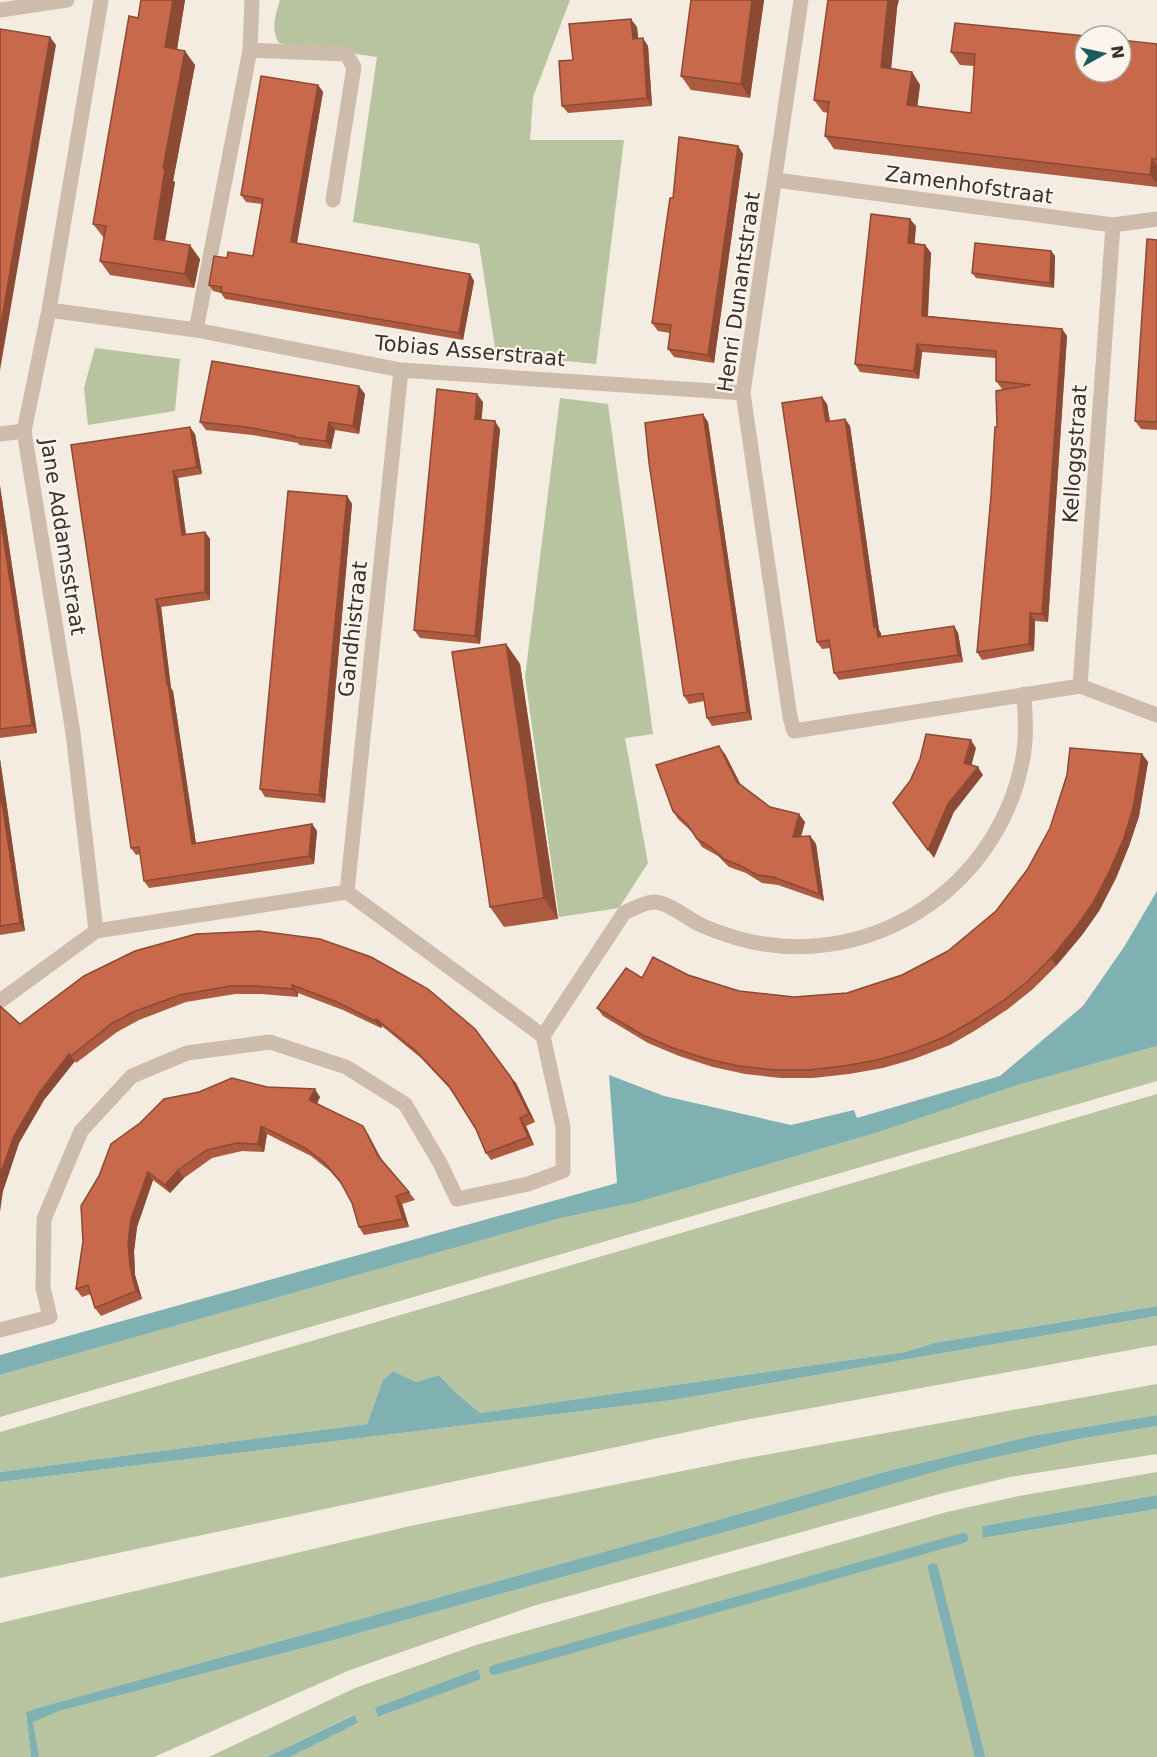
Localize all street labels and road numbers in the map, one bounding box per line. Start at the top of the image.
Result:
street label: Zamenhofstraat [884,161,1054,209]
street label: Henri Dunantstraat [713,190,765,394]
street label: Tobias Asserstraat [373,331,566,371]
street label: Kelloggstraat [1058,384,1092,524]
street label: Jane Addamsstraat [35,435,90,637]
street label: Gandhistraat [334,560,372,698]

